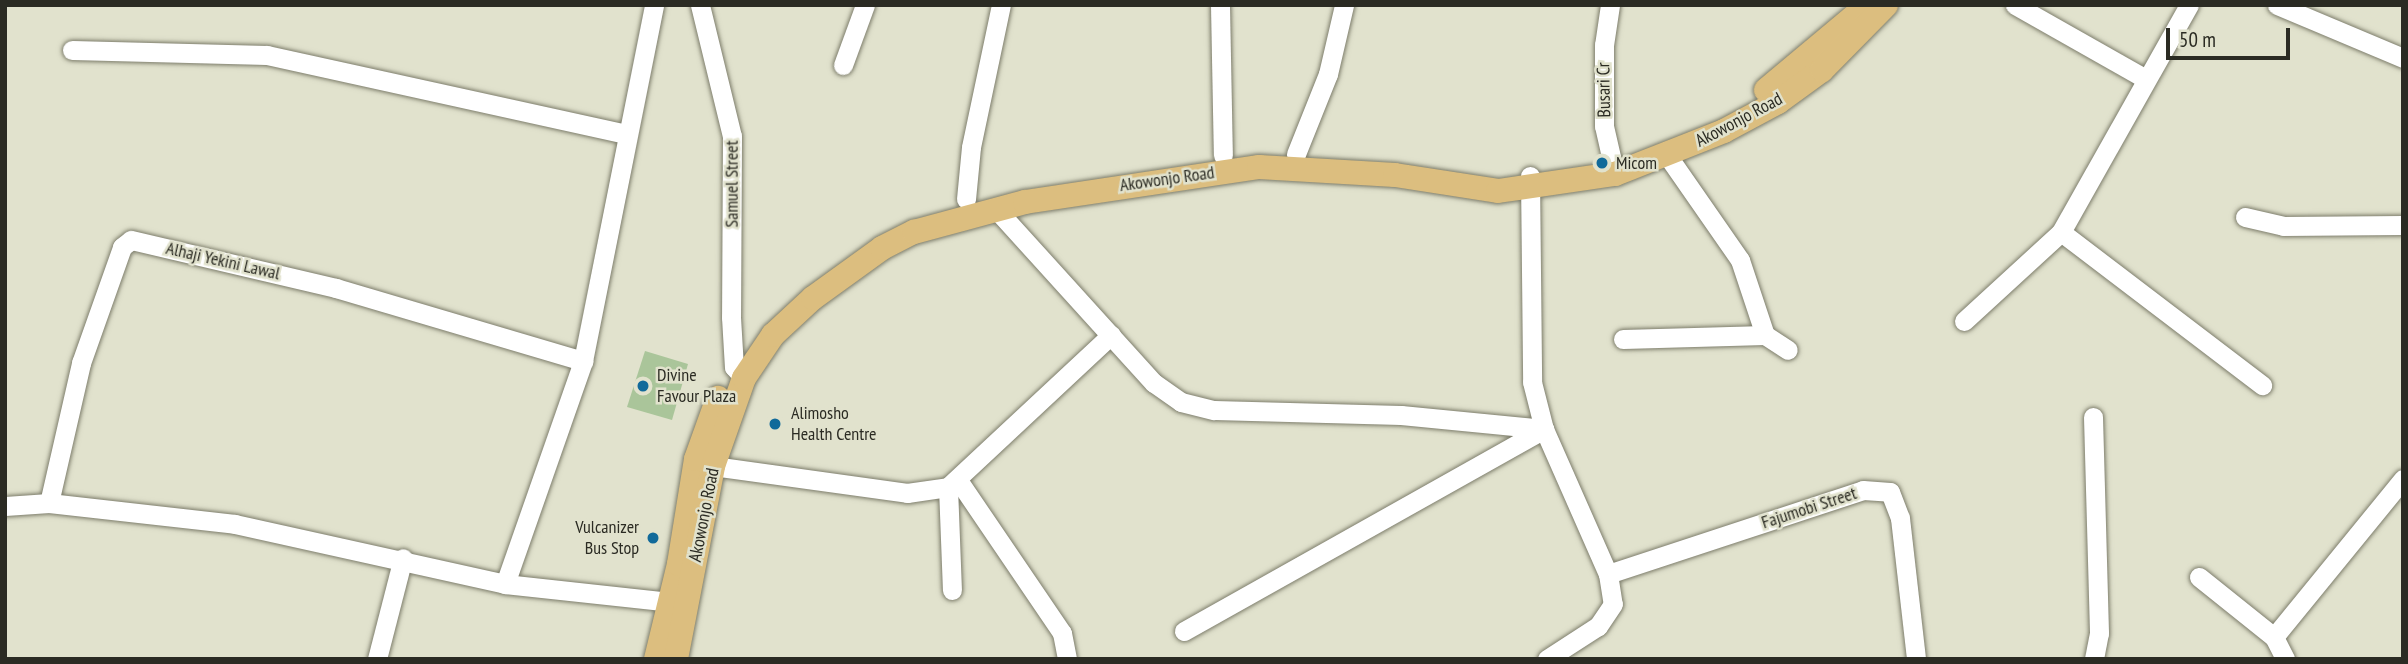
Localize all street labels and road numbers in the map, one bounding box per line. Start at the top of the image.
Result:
street label: Busari Cr [1593,62,1615,118]
street label: Akowonjo Road [1692,88,1786,152]
street label: Samuel Street [721,140,743,228]
street label: Akowonjo Road [1118,162,1216,196]
street label: Alhaji Yekini Lawal [164,237,282,285]
street label: Akowonjo Road [684,466,724,564]
street label: Fajumobi Street [1759,482,1859,534]

